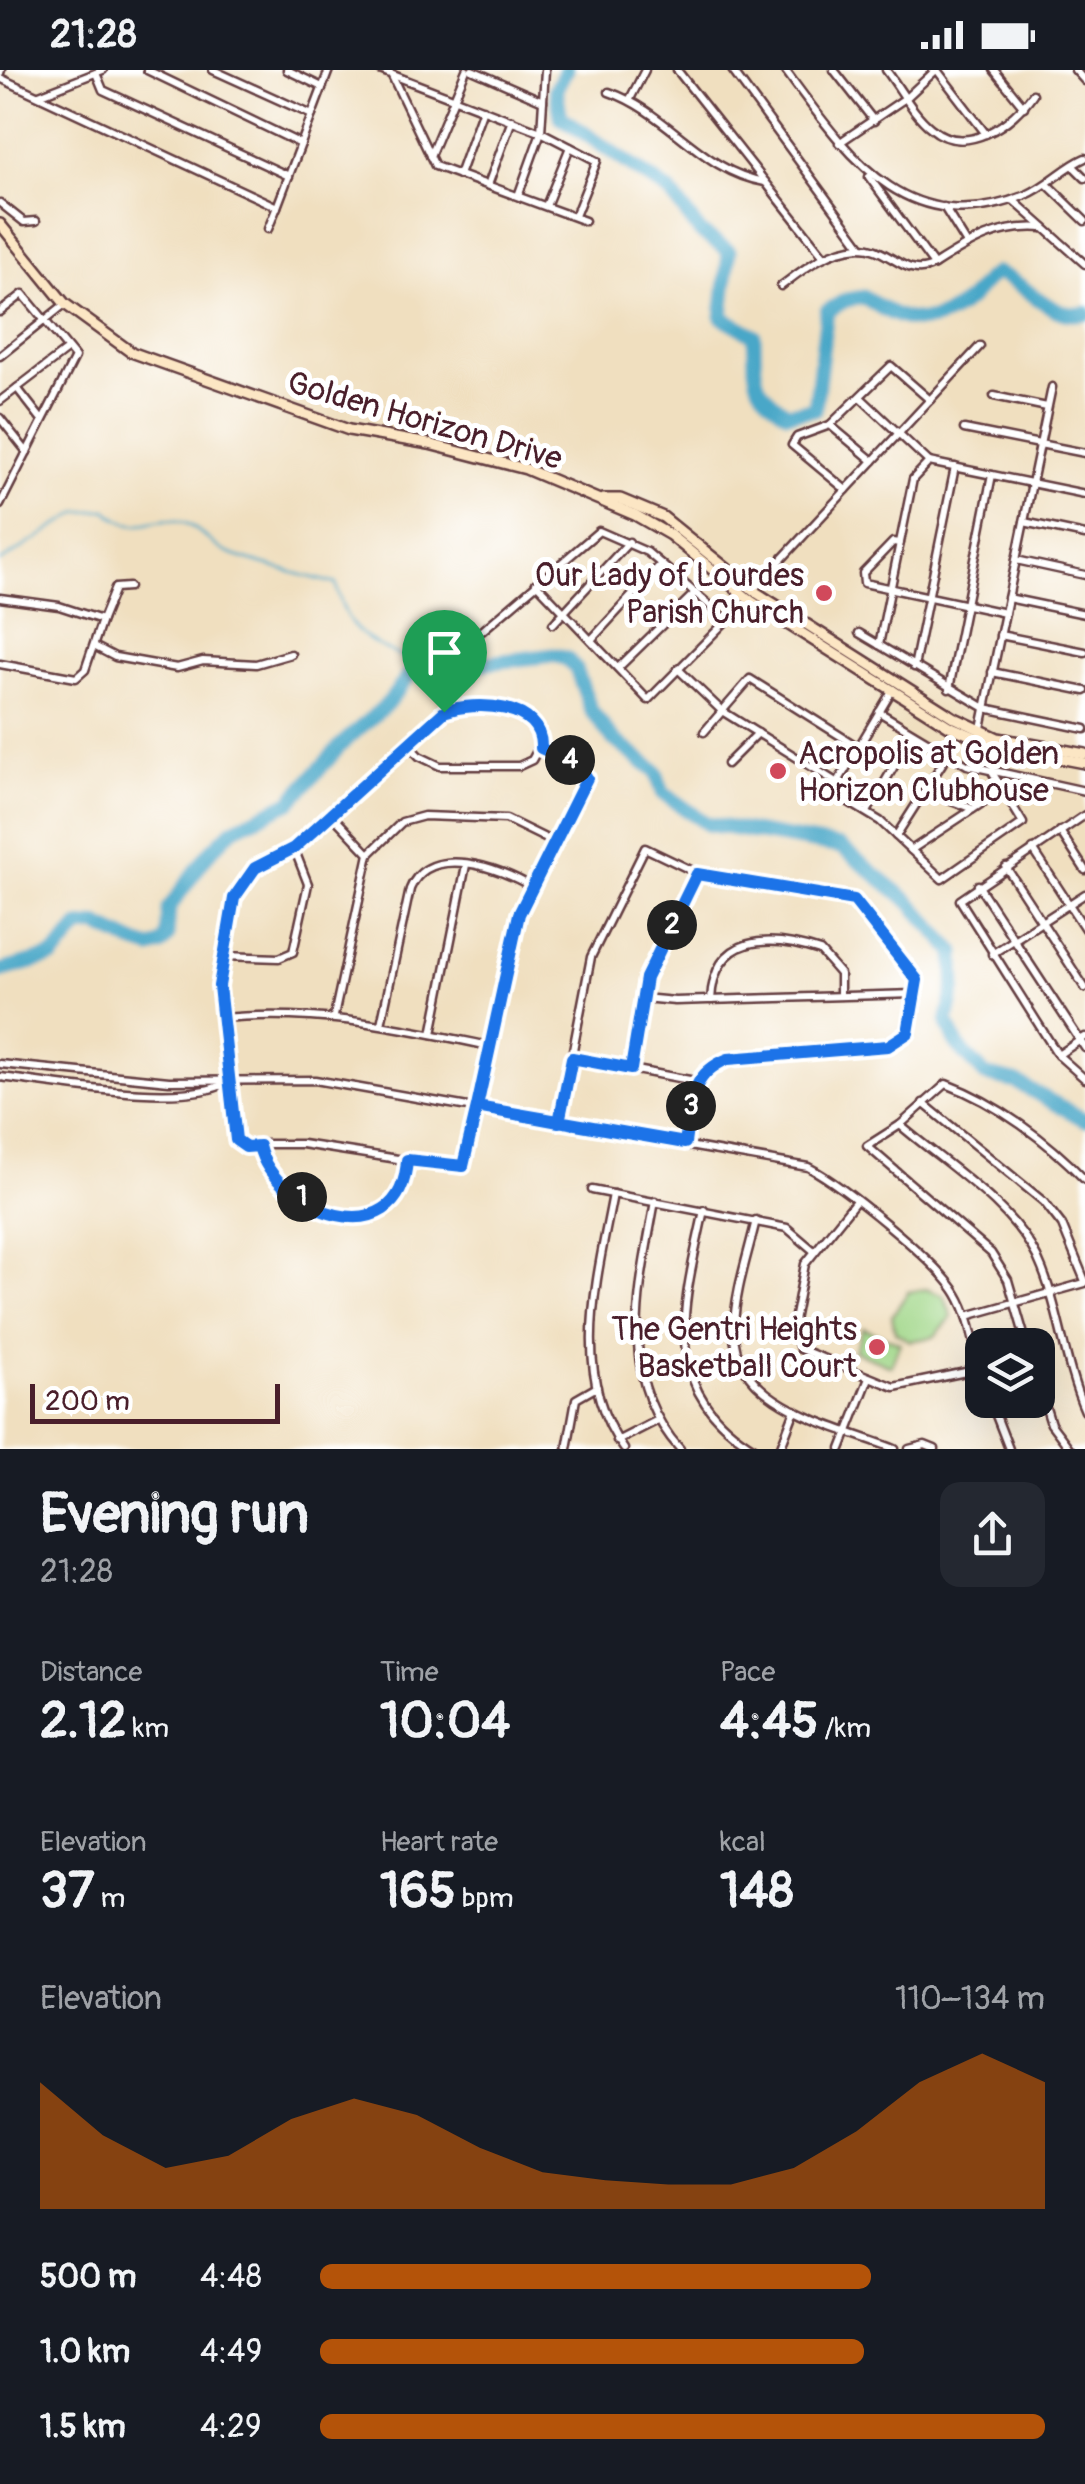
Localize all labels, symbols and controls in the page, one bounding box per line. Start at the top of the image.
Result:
text: 21:28 [50,11,137,59]
street label: Golden Horizon Drive [283,363,567,479]
place label: Our Lady of Lourdes Parish Church [535,556,804,633]
marker: Our Lady of Lourdes Parish Church [813,582,835,604]
pin [402,610,487,713]
icon: arrive [417,625,472,680]
place label: Acropolis at Golden Horizon Clubhouse [798,734,1059,811]
pin: 4 [545,735,595,785]
text: 4 [562,742,578,777]
marker: Acropolis at Golden Horizon Clubhouse [767,760,789,782]
pin: 2 [647,900,697,950]
text: 2 [664,907,680,942]
pin: 3 [666,1081,716,1131]
text: 3 [683,1088,699,1123]
pin: 1 [277,1172,327,1222]
text: 1 [297,1179,307,1214]
place label: The Gentri Heights Basketball Court [611,1310,857,1387]
map controls [965,1328,1055,1418]
button: layers [965,1328,1055,1418]
marker: The Gentri Heights Basketball Court [866,1336,888,1358]
scale bar [30,1379,280,1424]
text: 200 m [45,1384,130,1419]
text: Evening run [40,1480,309,1549]
button: share [940,1482,1045,1587]
text: 21:28 [40,1552,113,1592]
text: Distance [40,1655,142,1690]
text: Time [380,1655,439,1690]
text: Pace [720,1655,775,1690]
text: 2.12 [40,1690,126,1753]
text: 10:04 [380,1690,510,1753]
text: 4:45 [720,1690,818,1753]
text: km [126,1711,169,1746]
text: /km [818,1711,871,1746]
text: Elevation [40,1825,147,1860]
text: Heart rate [380,1825,498,1860]
text: kcal [720,1825,766,1860]
text: 37 [40,1860,94,1923]
text: 165 [380,1860,456,1923]
text: 148 [720,1860,794,1923]
text: m [94,1881,125,1916]
text: bpm [456,1881,514,1916]
text: Elevation [40,1979,162,2019]
text: 110–134 m [895,1979,1045,2019]
text: 500 m [40,2257,136,2297]
text: 4:48 [200,2257,262,2297]
text: 1.0 km [40,2332,130,2372]
text: 4:49 [200,2332,262,2372]
text: 1.5 km [40,2407,126,2447]
text: 4:29 [200,2407,261,2447]

